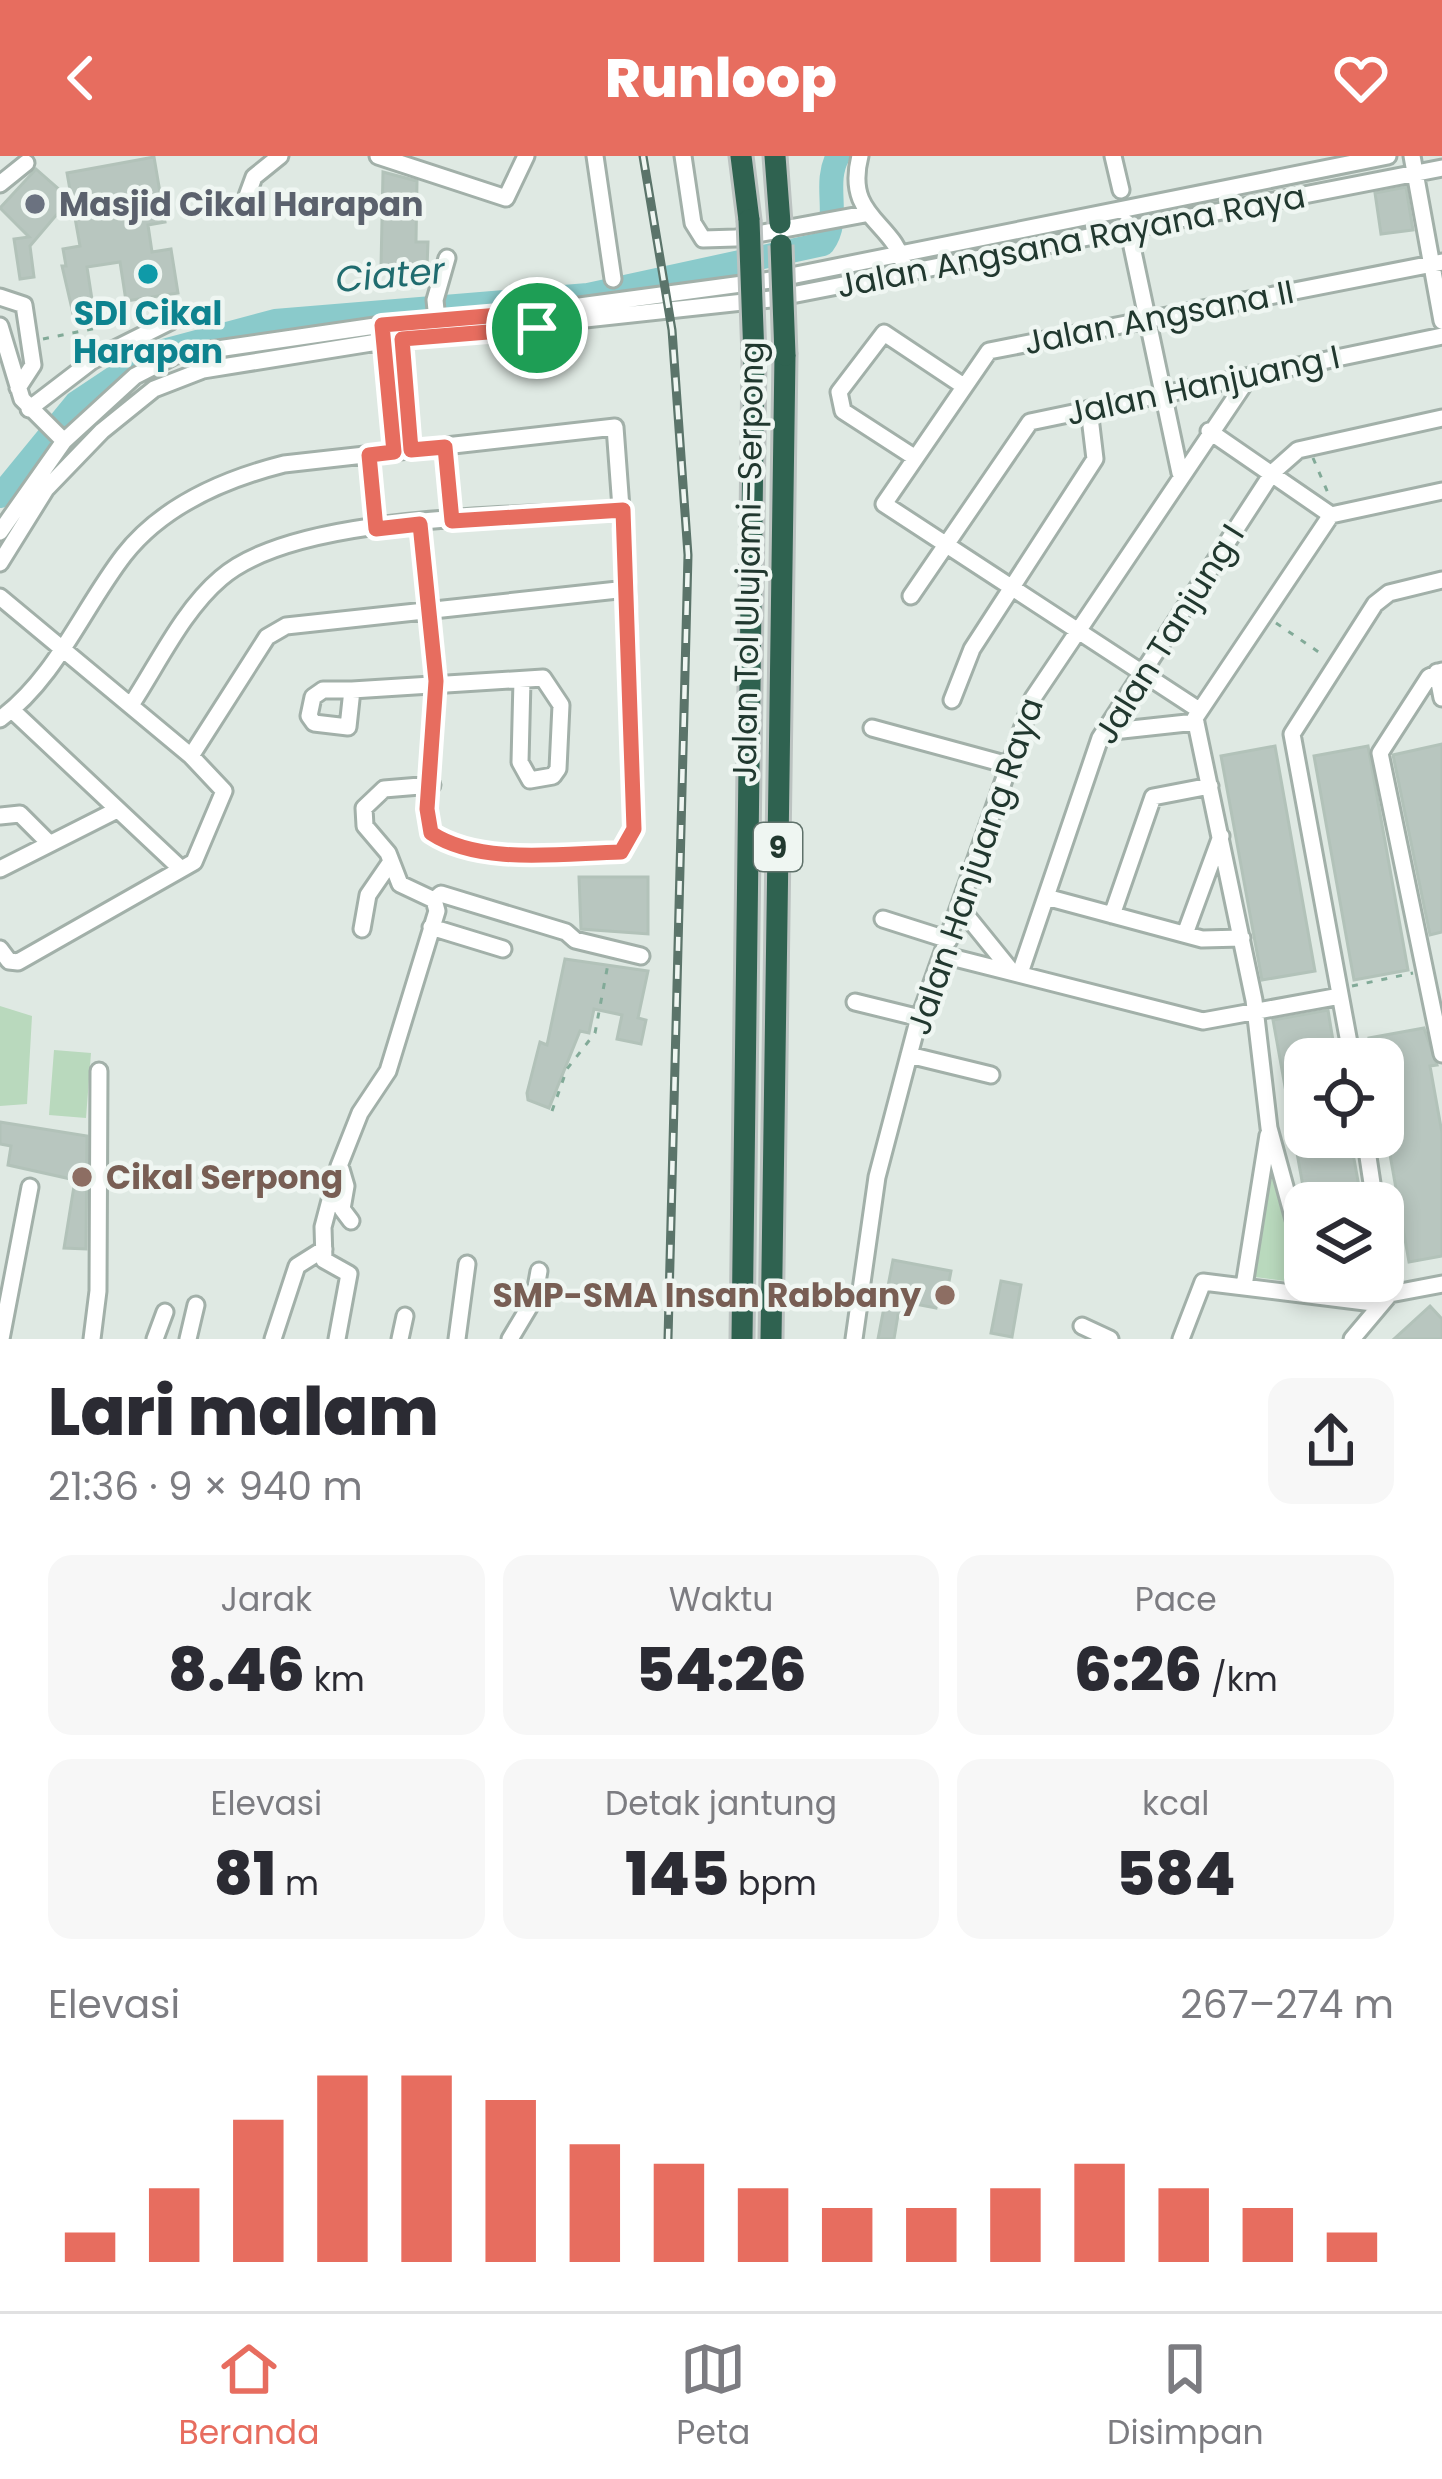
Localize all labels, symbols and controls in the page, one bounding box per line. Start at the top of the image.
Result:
text: Runloop [605,40,837,116]
icon: back [48,45,114,111]
icon: heart [1328,45,1394,111]
street label: Jalan Angsana Rayana Raya [833,172,1309,310]
place label: Masjid Cikal Harapan [59,181,424,228]
marker: Masjid Cikal Harapan [22,191,48,217]
water label: Ciater [333,245,448,305]
marker: SDI Cikal Harapan [135,261,161,287]
street label: Jalan Angsana II [1020,268,1298,366]
pin [486,277,588,379]
place label: SDI Cikal Harapan [73,290,223,375]
icon: arrive [504,295,570,361]
street label: Jalan Hanjuang I [1062,333,1344,437]
street label: Jalan Tol Ulujami–Serpong [721,341,775,783]
street label: Jalan Tanjung I [1083,515,1255,753]
street label: Jalan Hanjuang Raya [895,691,1055,1041]
road number: 9 [754,823,802,871]
map controls [1284,1038,1404,1302]
button: locate [1284,1038,1404,1158]
place label: Cikal Serpong [106,1154,343,1201]
marker: Cikal Serpong [69,1164,95,1190]
button: layers [1284,1182,1404,1302]
place label: SMP-SMA Insan Rabbany [492,1272,921,1319]
marker: SMP-SMA Insan Rabbany [932,1282,958,1308]
text: Lari malam [48,1366,439,1458]
button: share [1268,1378,1394,1504]
text: 21:36 · 9 × 940 m [48,1459,363,1514]
text: Jarak [221,1576,312,1623]
text: Waktu [669,1576,773,1623]
text: Pace [1135,1576,1217,1623]
text: 8.46 [168,1628,305,1712]
text: 54:26 [635,1628,807,1712]
text: 6:26 [1074,1628,1202,1712]
text: km [305,1656,365,1703]
text: /km [1202,1656,1278,1703]
text: Elevasi [210,1780,322,1827]
text: Detak jantung [605,1780,837,1827]
text: kcal [1142,1780,1209,1827]
text: 81 [214,1832,276,1916]
text: 145 [625,1832,729,1916]
text: 584 [1116,1832,1236,1916]
text: m [276,1860,319,1907]
text: bpm [729,1860,817,1907]
text: Elevasi [48,1977,180,2032]
text: 267–274 m [1180,1977,1394,2032]
tab: Beranda [178,2336,319,2458]
tab: Peta [676,2336,750,2458]
tab: Disimpan [1107,2336,1264,2458]

